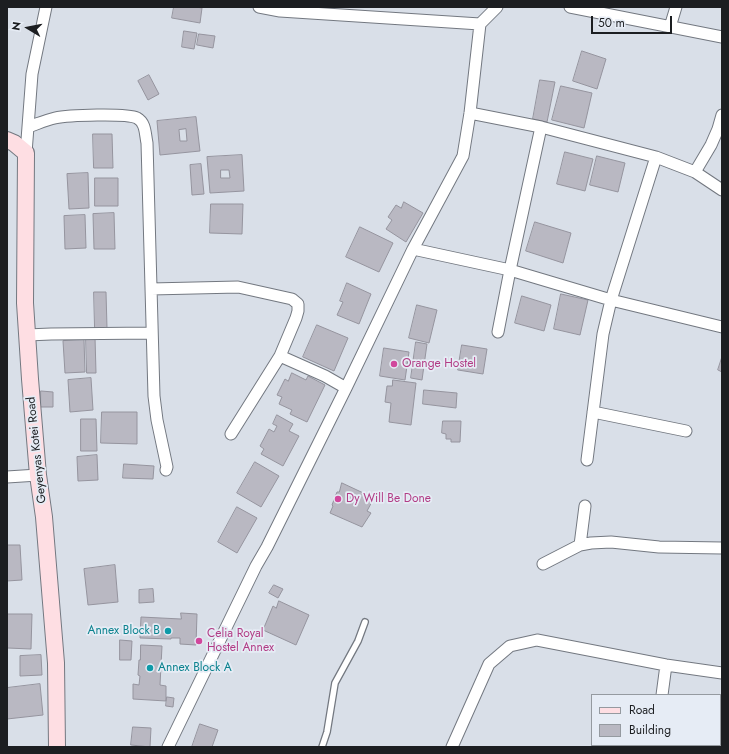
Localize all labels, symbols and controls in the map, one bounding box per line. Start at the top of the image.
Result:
north arrow [8,8,48,48]
scale bar [593,8,674,34]
text: 50 m [598,14,625,32]
text: N [8,20,25,32]
place label: Orange Hostel [402,357,476,371]
marker: Orange Hostel [389,359,399,369]
street label: Geyenyas Kotei Road [24,396,50,504]
place label: Dy Will Be Done [346,492,431,506]
marker: Dy Will Be Done [333,494,343,504]
place label: Annex Block B [88,624,160,638]
marker: Annex Block B [163,626,173,636]
place label: Celia Royal Hostel Annex [207,627,274,655]
marker: Celia Royal Hostel Annex [194,636,204,646]
place label: Annex Block A [158,661,232,675]
marker: Annex Block A [145,663,155,673]
legend [591,694,721,746]
text: Road [629,701,655,719]
text: Building [629,721,671,739]

